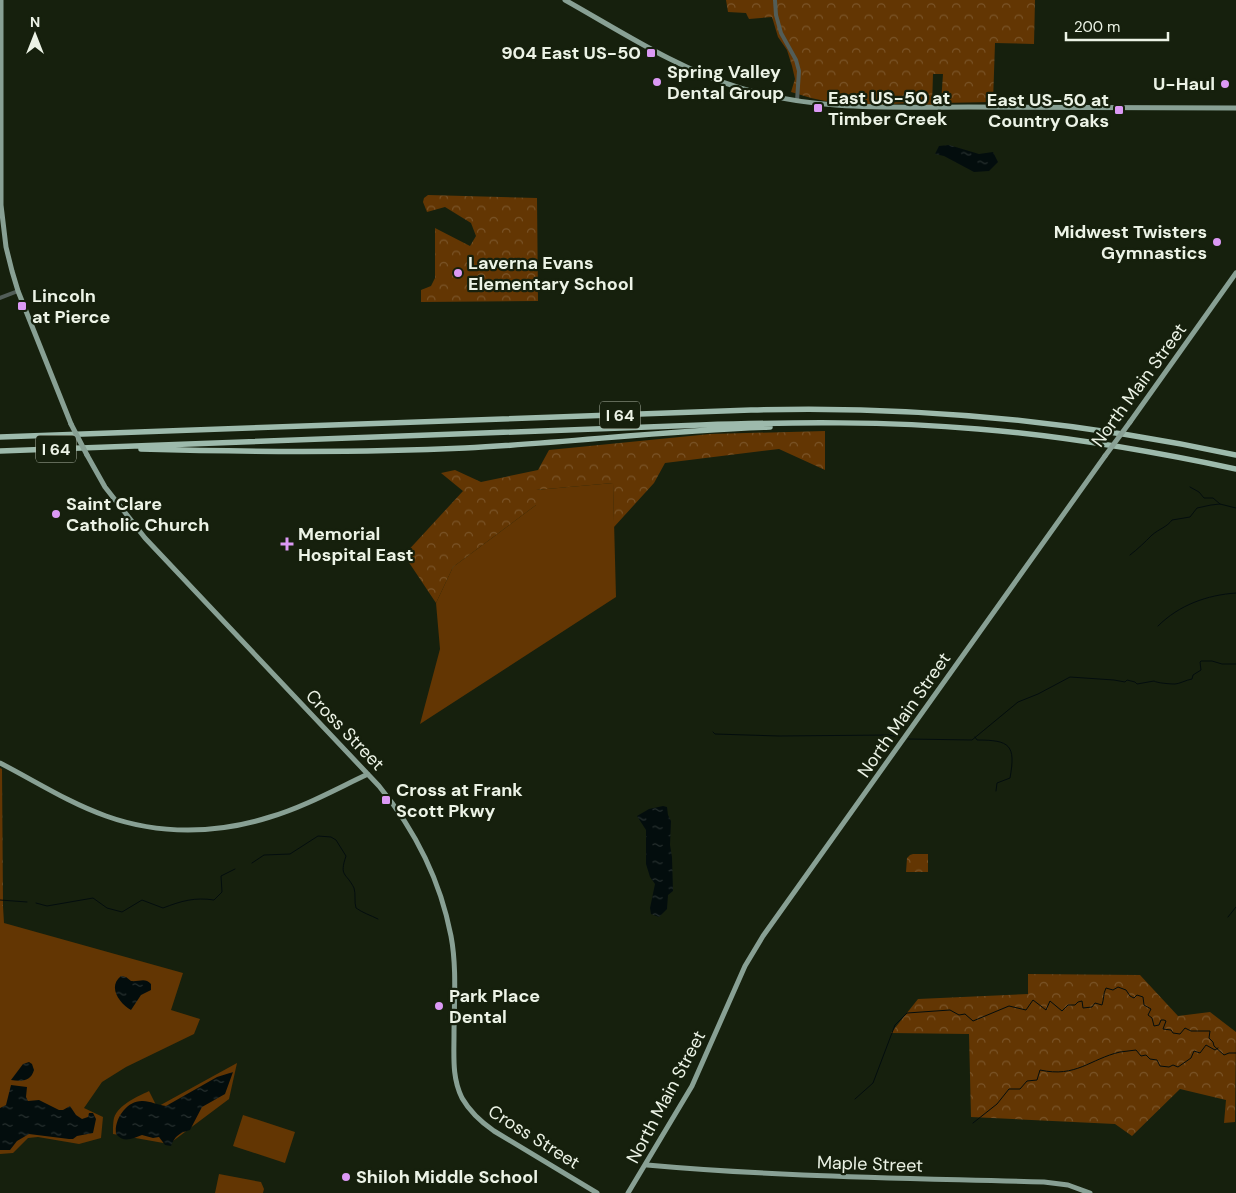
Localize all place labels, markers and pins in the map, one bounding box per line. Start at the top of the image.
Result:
place label: 904 East US-50 [501,41,641,65]
marker: 904 East US-50 [645,47,657,59]
place label: Spring Valley Dental Group [667,60,784,105]
place label: U-Haul [1153,72,1215,96]
marker: Spring Valley Dental Group [651,76,663,88]
marker: U-Haul [1219,78,1231,90]
place label: East US-50 at Timber Creek [828,86,950,131]
place label: East US-50 at Country Oaks [987,88,1109,133]
marker: East US-50 at Timber Creek [812,102,824,114]
marker: East US-50 at Country Oaks [1113,104,1125,116]
place label: Midwest Twisters Gymnastics [1054,220,1207,265]
marker: Midwest Twisters Gymnastics [1211,236,1223,248]
place label: Laverna Evans Elementary School [468,251,634,296]
marker: Laverna Evans Elementary School [452,267,464,279]
place label: Lincoln at Pierce [32,284,110,329]
marker: Lincoln at Pierce [16,300,28,312]
place label: Saint Clare Catholic Church [66,492,209,537]
marker: Saint Clare Catholic Church [50,508,62,520]
place label: Memorial Hospital East [298,522,414,567]
marker: Memorial Hospital East [280,537,294,551]
place label: Cross at Frank Scott Pkwy [396,778,523,823]
marker: Cross at Frank Scott Pkwy [380,794,392,806]
place label: Park Place Dental [449,984,540,1029]
marker: Park Place Dental [433,1000,445,1012]
place label: Shiloh Middle School [356,1165,538,1189]
marker: Shiloh Middle School [340,1171,352,1183]

